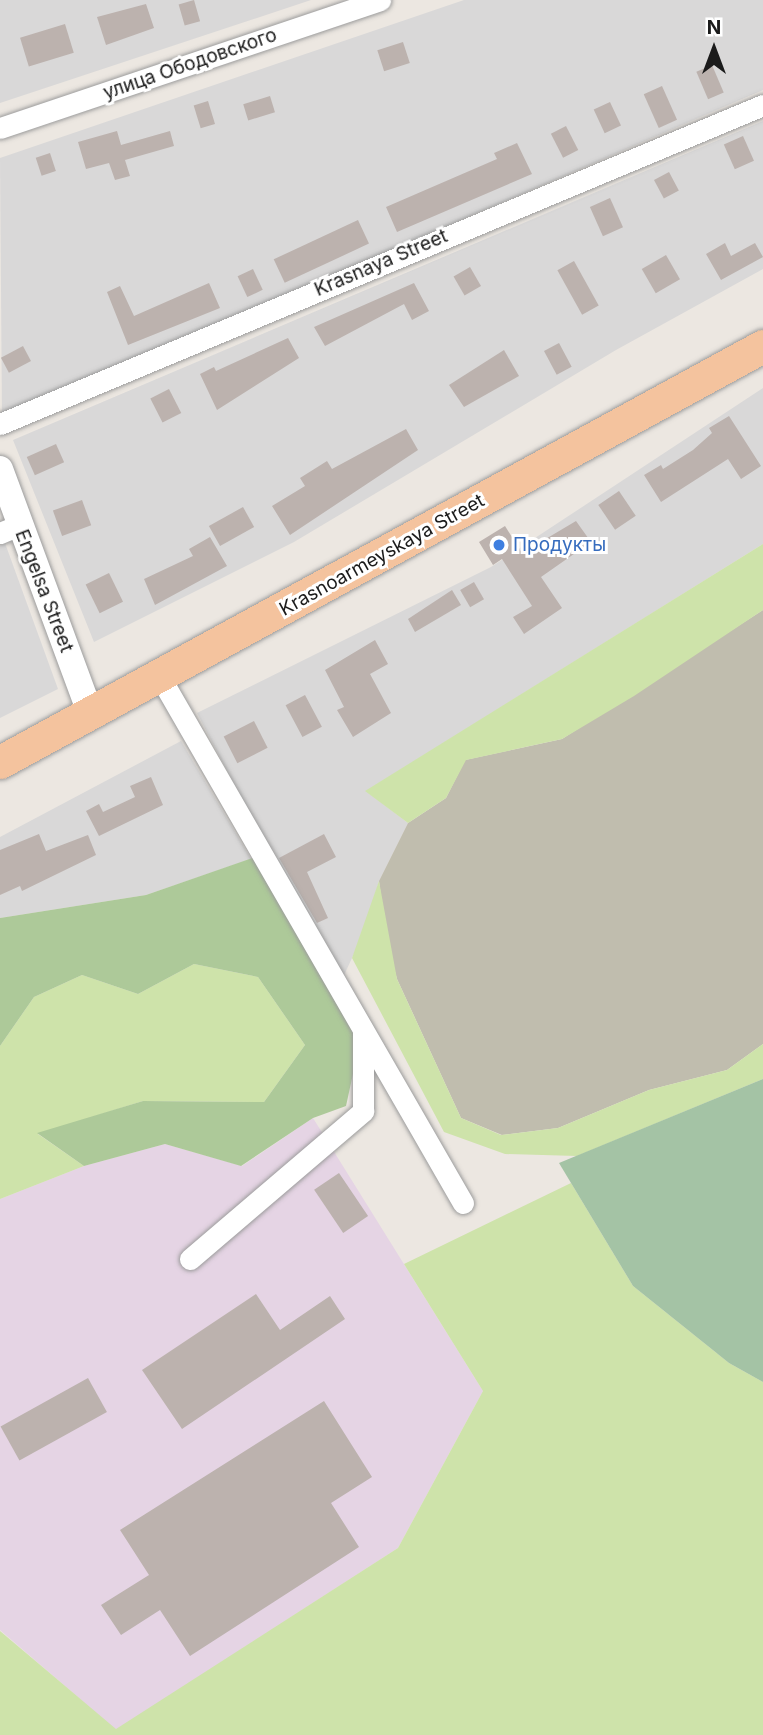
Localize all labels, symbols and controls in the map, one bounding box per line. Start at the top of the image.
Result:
north arrow [679,14,749,84]
text: N [707,16,721,39]
street label: улица Ободовского [100,24,280,104]
street label: Krasnaya Street [311,225,451,301]
street label: Krasnoarmeyskaya Street [276,489,488,621]
street label: Engelsa Street [10,526,78,656]
place label: Продукты [513,534,606,556]
marker: Продукты [491,537,507,553]

